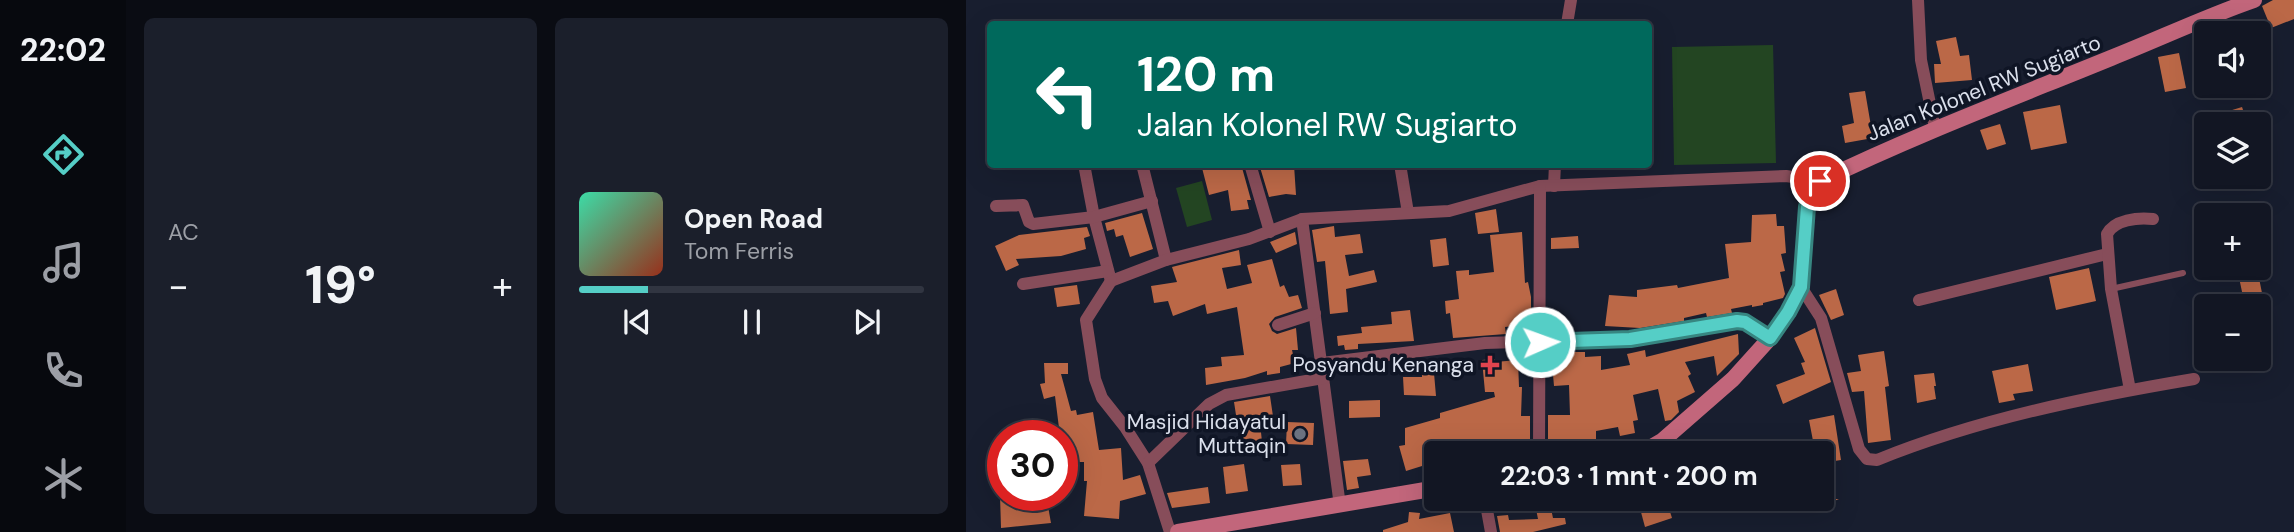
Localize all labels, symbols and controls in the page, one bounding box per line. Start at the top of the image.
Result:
map controls [2194,21,2271,371]
button: sound [2194,21,2271,98]
street label: Jalan Kolonel RW Sugiarto [1863,28,2105,148]
text: 22:02 [20,29,106,71]
text: 120 m [1137,42,1275,106]
icon: left [1022,49,1113,140]
text: Jalan Kolonel RW Sugiarto [1137,104,1517,146]
button: layers [2194,112,2271,189]
icon: directions [39,130,88,179]
pin [1790,151,1850,211]
icon: arrive [1801,162,1839,200]
text: Open Road [684,202,823,236]
button: + [2194,203,2271,280]
text: AC [168,217,199,247]
text: Tom Ferris [684,236,794,266]
icon: music [39,238,88,287]
text: 19° [305,251,376,319]
text: − [168,261,189,311]
text: + [492,261,513,311]
button: − [2194,294,2271,371]
icon: previous [618,303,656,341]
icon: pause [733,303,771,341]
icon: next [848,303,886,341]
position arrow [1503,305,1577,379]
icon: phone [39,346,88,395]
place label: Posyandu Kenanga [1292,351,1474,379]
marker: Posyandu Kenanga [1480,355,1500,375]
place label: Masjid Hidayatul Muttaqin [1127,408,1286,460]
speed limit sign: 30 [987,420,1078,511]
marker: Masjid Hidayatul Muttaqin [1292,426,1308,442]
icon: climate [39,454,88,503]
text: 22:03 · 1 mnt · 200 m [1500,459,1758,493]

